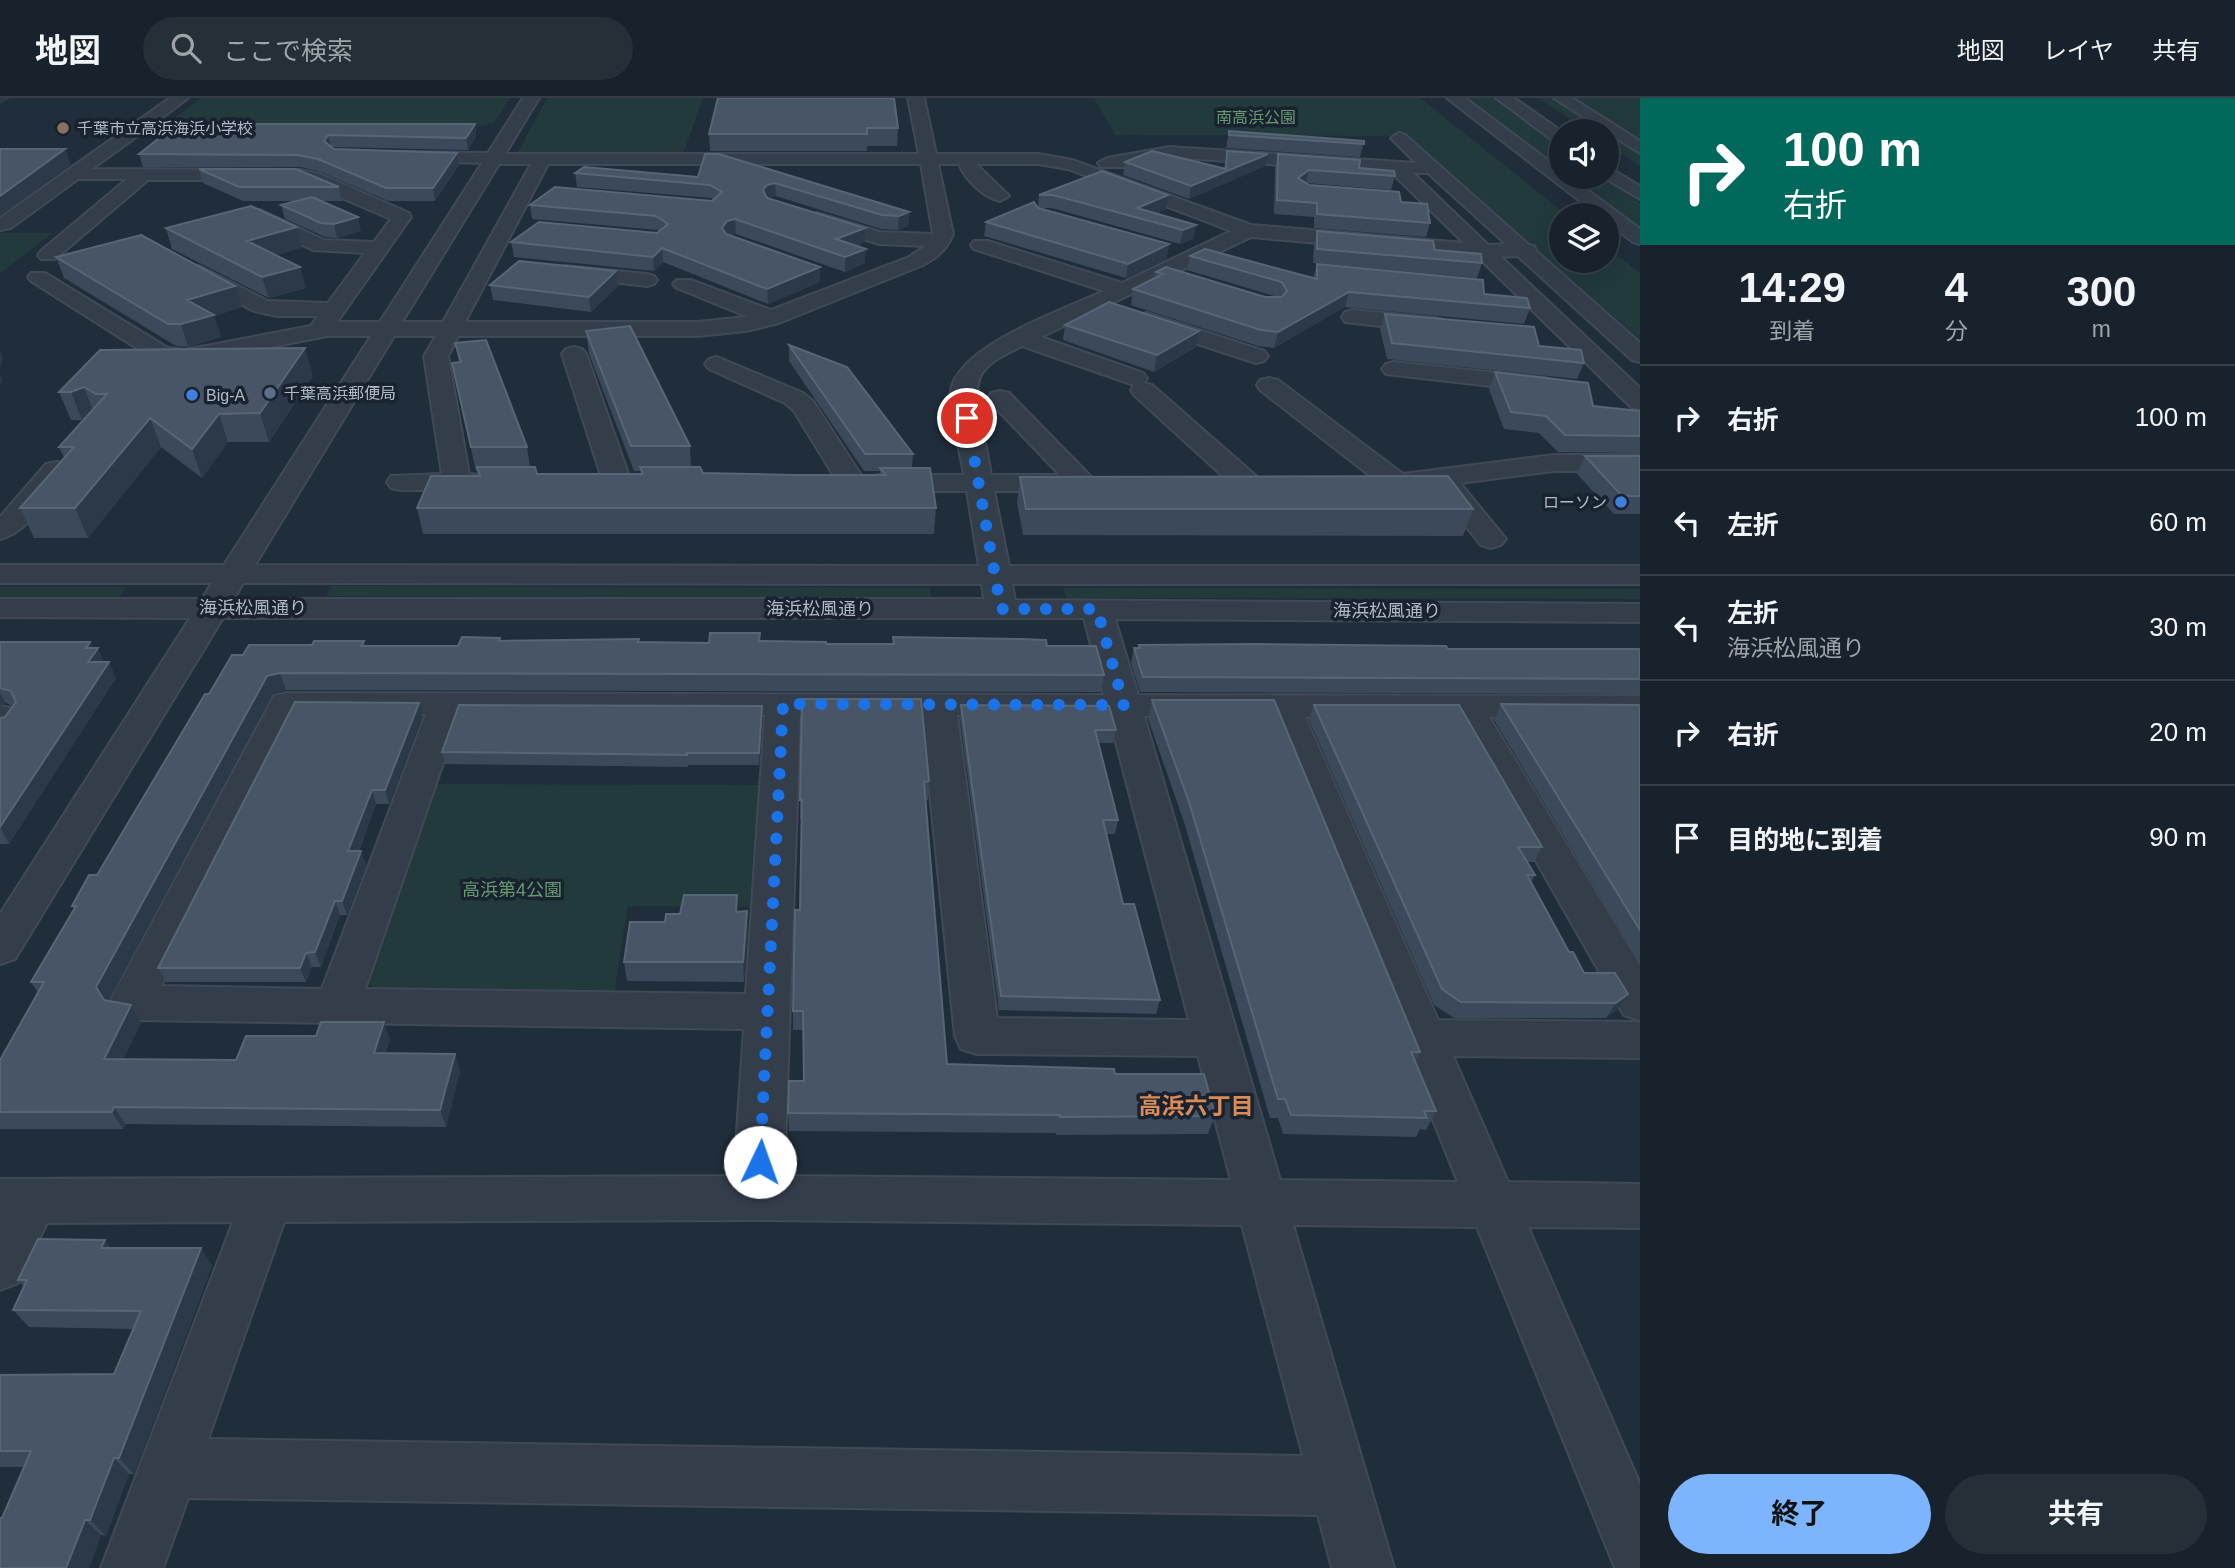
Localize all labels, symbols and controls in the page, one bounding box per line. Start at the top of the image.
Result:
search box [143,17,633,80]
icon: search [167,29,205,67]
text: 地図 [35,32,101,69]
text: ここで検索 [223,36,353,66]
text: 地図 [1957,37,2005,64]
text: レイヤ [2043,37,2114,64]
text: 共有 [2152,37,2200,64]
park label: 南高浜公園 [1216,109,1296,126]
map controls [1549,119,1619,273]
button: sound [1549,119,1619,189]
marker: 千葉市立高浜海浜小学校 [55,120,71,136]
place label: 千葉市立高浜海浜小学校 [77,120,253,137]
text: 100 m [1783,122,1922,176]
icon: right [1668,126,1759,217]
text: 右折 [1783,187,1847,223]
button: layers [1549,203,1619,273]
text: 14:29 [1739,264,1846,311]
text: 4 [1944,264,1968,311]
text: 300 [2066,268,2136,315]
text: m [2092,316,2111,342]
text: 到着 [1769,318,1815,344]
text: 分 [1945,318,1968,344]
marker: 千葉高浜郵便局 [262,385,278,401]
place label: 千葉高浜郵便局 [284,385,396,402]
marker: Big-A [184,387,200,403]
place label: Big-A [206,387,245,404]
pin [937,388,997,448]
icon: arrive [948,399,986,437]
icon: right [1668,399,1706,437]
text: 100 m [2135,402,2207,432]
text: 右折 [1727,405,1779,435]
place label: ローソン [1543,494,1607,511]
marker: ローソン [1613,494,1629,510]
icon: left [1668,504,1706,542]
text: 60 m [2149,507,2207,537]
text: 左折 [1727,510,1779,540]
street label: 海浜松風通り [199,598,307,618]
text: 左折 [1727,598,1779,628]
street label: 海浜松風通り [766,599,874,619]
street label: 海浜松風通り [1333,601,1441,621]
icon: left [1668,609,1706,647]
text: 30 m [2149,612,2207,642]
text: 海浜松風通り [1727,635,1865,661]
icon: right [1668,714,1706,752]
text: 20 m [2149,717,2207,747]
text: 右折 [1727,720,1779,750]
icon: arrive [1668,819,1706,857]
text: 90 m [2149,822,2207,852]
text: 目的地に到着 [1727,825,1883,855]
park label: 高浜第4公園 [462,880,562,900]
district label: 高浜六丁目 [1139,1093,1254,1119]
position arrow [723,1125,797,1199]
button: 終了 [1668,1474,1931,1554]
button: 共有 [1945,1474,2207,1554]

